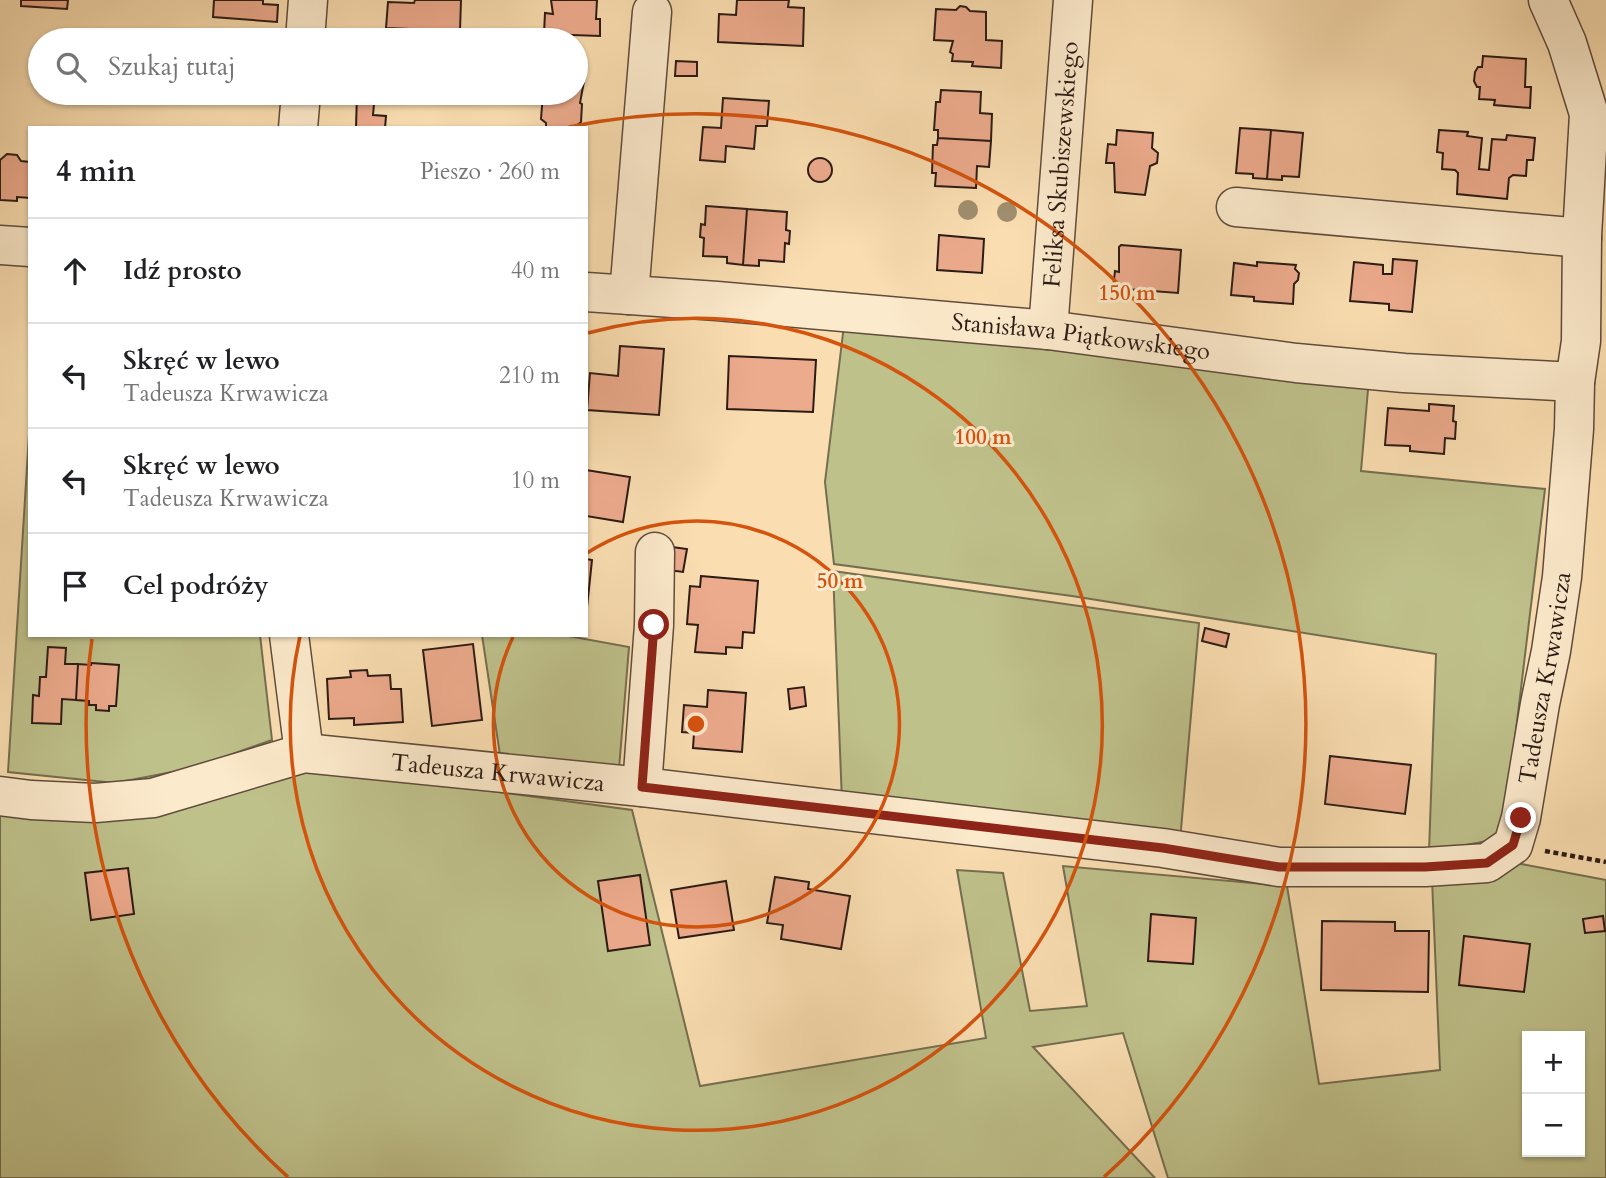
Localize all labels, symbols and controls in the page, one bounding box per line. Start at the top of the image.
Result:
search box [28,28,588,105]
street label: Feliksa Skubiszewskiego [1035,40,1086,289]
icon: search [52,48,90,86]
text: Szukaj tutaj [108,49,236,84]
text: 4 min [56,151,136,192]
text: Pieszo · 260 m [420,156,560,187]
icon: ahead [56,252,94,290]
text: Idź prosto [123,253,242,288]
text: 40 m [511,255,560,286]
text: 150 m [1098,279,1156,308]
street label: Stanisława Piątkowskiego [950,305,1212,368]
text: Skręć w lewo [123,343,280,378]
icon: left [56,357,94,395]
text: 210 m [499,360,560,391]
text: Tadeusza Krwawicza [123,378,329,409]
text: 100 m [954,423,1012,452]
text: Skręć w lewo [123,448,280,483]
icon: left [56,462,94,500]
text: 10 m [511,465,560,496]
text: Tadeusza Krwawicza [123,483,329,514]
icon: arrive [56,567,94,605]
text: 50 m [817,567,864,596]
text: Cel podróży [123,568,269,603]
street label: Tadeusza Krwawicza [1510,569,1579,786]
route start [638,609,669,640]
centre of rings [684,712,708,736]
street label: Tadeusza Krwawicza [389,745,607,800]
route end [1505,802,1536,833]
map controls [1522,1031,1585,1157]
button: + [1522,1031,1585,1094]
button: − [1522,1094,1585,1157]

